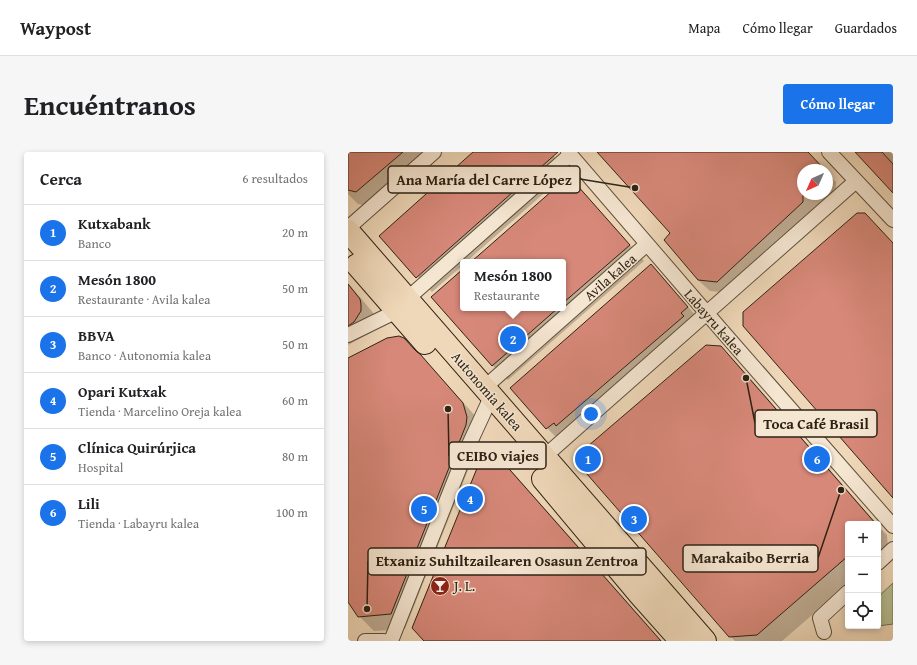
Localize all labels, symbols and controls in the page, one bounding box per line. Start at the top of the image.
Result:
text: Waypost [20,14,91,42]
text: Mapa [688,18,720,38]
text: Cómo llegar [742,18,813,38]
text: Guardados [835,18,897,38]
text: Encuéntranos [24,84,196,125]
button: Cómo llegar [783,84,893,124]
north arrow [797,164,833,200]
text: Cerca [40,166,82,191]
callout: Ana María del Carre López [388,166,580,193]
text: 6 resultados [242,169,308,188]
text: Ana María del Carre López [396,169,572,190]
text: Kutxabank [78,213,151,234]
text: 1 [50,223,56,242]
text: 20 m [282,223,308,242]
text: Banco [78,234,111,253]
street label: Avila kalea [580,248,641,305]
popup [460,259,566,311]
text: Mesón 1800 [474,265,552,286]
text: Mesón 1800 [78,269,156,290]
text: 2 [50,279,56,298]
text: 50 m [282,279,308,298]
street label: Labayru kalea [680,285,749,360]
text: Restaurante [474,286,540,305]
text: Restaurante · Avila kalea [78,290,210,309]
pin: 2 [500,324,526,354]
text: BBVA [78,325,115,346]
text: 3 [50,335,56,354]
text: 50 m [282,335,308,354]
text: Banco · Autonomia kalea [78,346,211,365]
street label: Autonomia kalea [447,347,527,435]
text: Opari Kutxak [78,381,166,402]
text: 4 [50,391,56,410]
text: 60 m [282,391,308,410]
text: Tienda · Marcelino Oreja kalea [78,402,242,421]
your location [581,404,601,424]
callout: Toca Café Brasil [755,410,877,437]
text: Toca Café Brasil [763,413,869,434]
text: Clínica Quirúrjica [78,437,196,458]
callout: CEIBO viajes [449,442,546,469]
pin: 1 [575,444,601,474]
pin: 6 [804,444,830,474]
text: CEIBO viajes [457,445,539,466]
text: 5 [50,447,56,466]
text: 80 m [282,447,308,466]
text: Hospital [78,458,123,477]
pin: 4 [457,484,483,514]
text: Lili [78,493,100,514]
pin: 5 [411,494,437,524]
text: 6 [50,503,56,522]
text: 100 m [276,503,308,522]
pin: 3 [621,504,647,534]
text: Tienda · Labayru kalea [78,514,199,533]
map controls [845,521,881,629]
button: + [845,521,881,557]
callout: Marakaibo Berria [683,545,818,572]
text: Marakaibo Berria [691,547,809,568]
callout: Etxaniz Suhiltzailearen Osasun Zentroa [368,548,646,575]
text: Etxaniz Suhiltzailearen Osasun Zentroa [376,550,638,571]
button: − [845,557,881,593]
bar icon: J. L. [429,575,451,597]
place label: J. L. [452,576,475,596]
button: locate [845,593,881,629]

